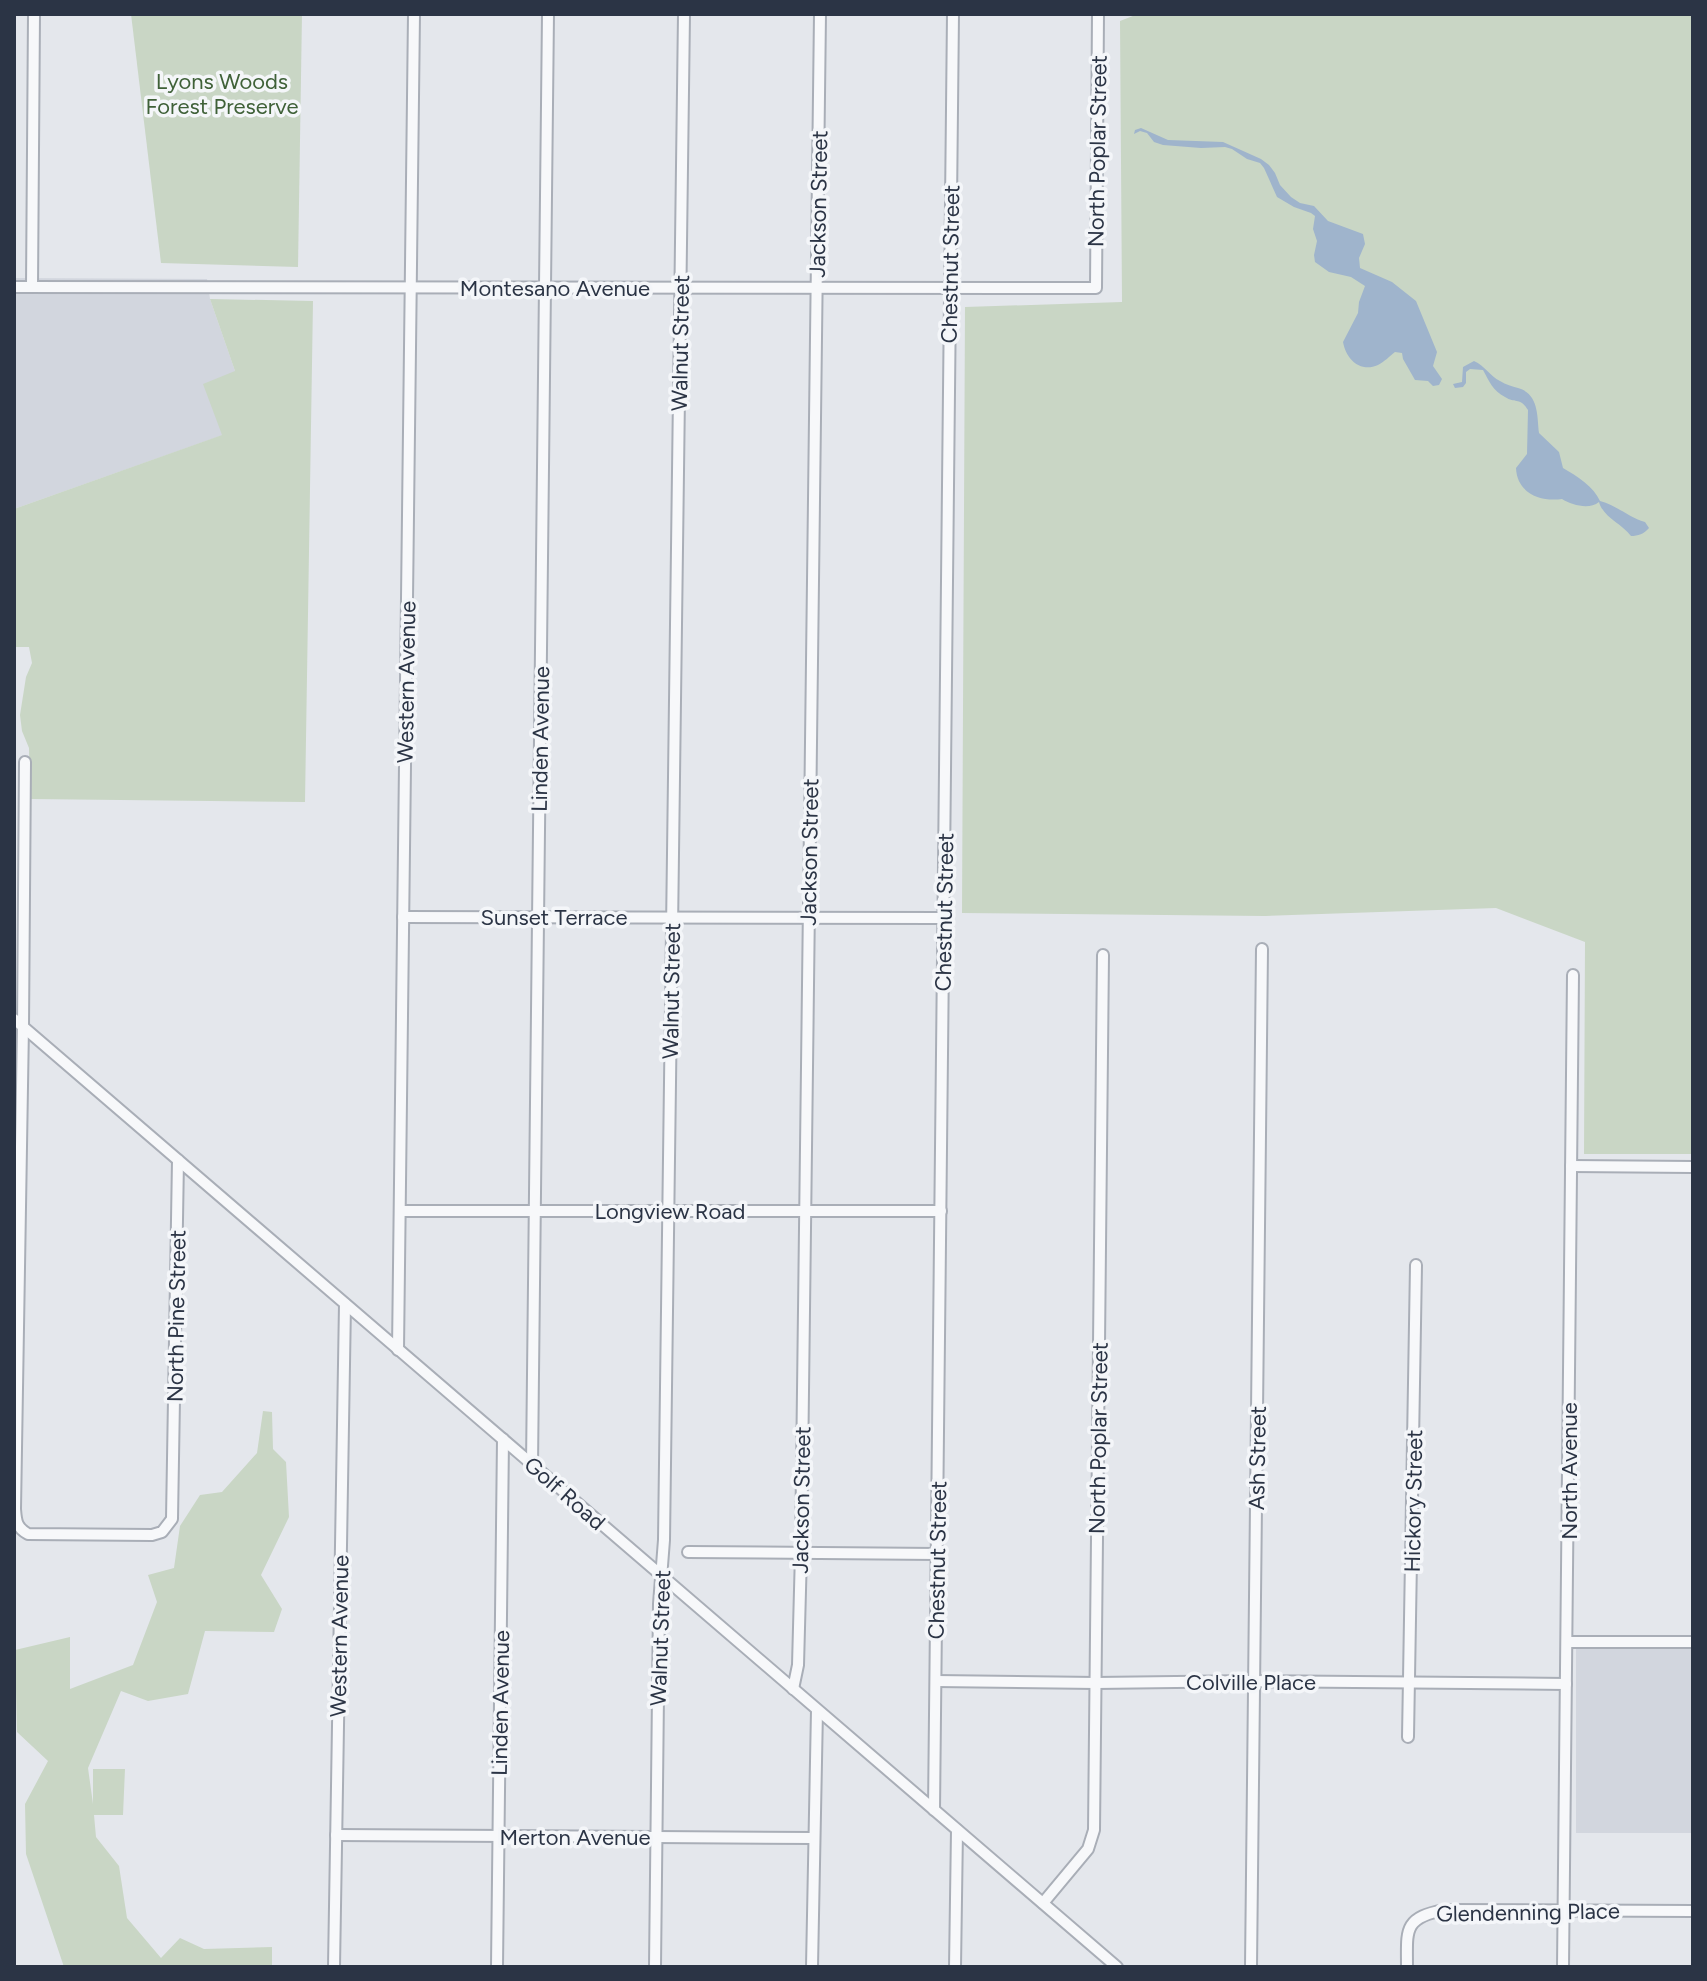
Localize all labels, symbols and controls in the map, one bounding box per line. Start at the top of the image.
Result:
street label: North Poplar Street [1082,55,1113,247]
park label: Lyons Woods Forest Preserve [145,68,299,120]
street label: Jackson Street [804,130,833,278]
street label: Chestnut Street [936,184,965,344]
street label: Montesano Avenue [460,275,650,302]
street label: Walnut Street [666,275,695,411]
street label: Western Avenue [392,601,421,763]
street label: Linden Avenue [526,666,555,812]
street label: Jackson Street [795,778,824,926]
street label: Chestnut Street [930,832,959,992]
street label: Sunset Terrace [481,904,627,931]
street label: Walnut Street [657,923,686,1059]
street label: Longview Road [595,1198,745,1225]
street label: North Pine Street [161,1230,192,1402]
street label: North Poplar Street [1083,1342,1114,1534]
street label: North Avenue [1556,1402,1583,1540]
street label: Ash Street [1243,1406,1272,1510]
street label: Jackson Street [787,1426,816,1574]
street label: Hickory Street [1399,1429,1428,1573]
street label: Golf Road [519,1451,611,1536]
street label: Chestnut Street [923,1480,952,1640]
street label: Western Avenue [325,1555,354,1717]
street label: Walnut Street [645,1569,676,1707]
street label: Linden Avenue [486,1630,515,1776]
street label: Colville Place [1186,1669,1316,1696]
street label: Merton Avenue [499,1824,651,1851]
street label: Glendenning Place [1436,1897,1620,1928]

